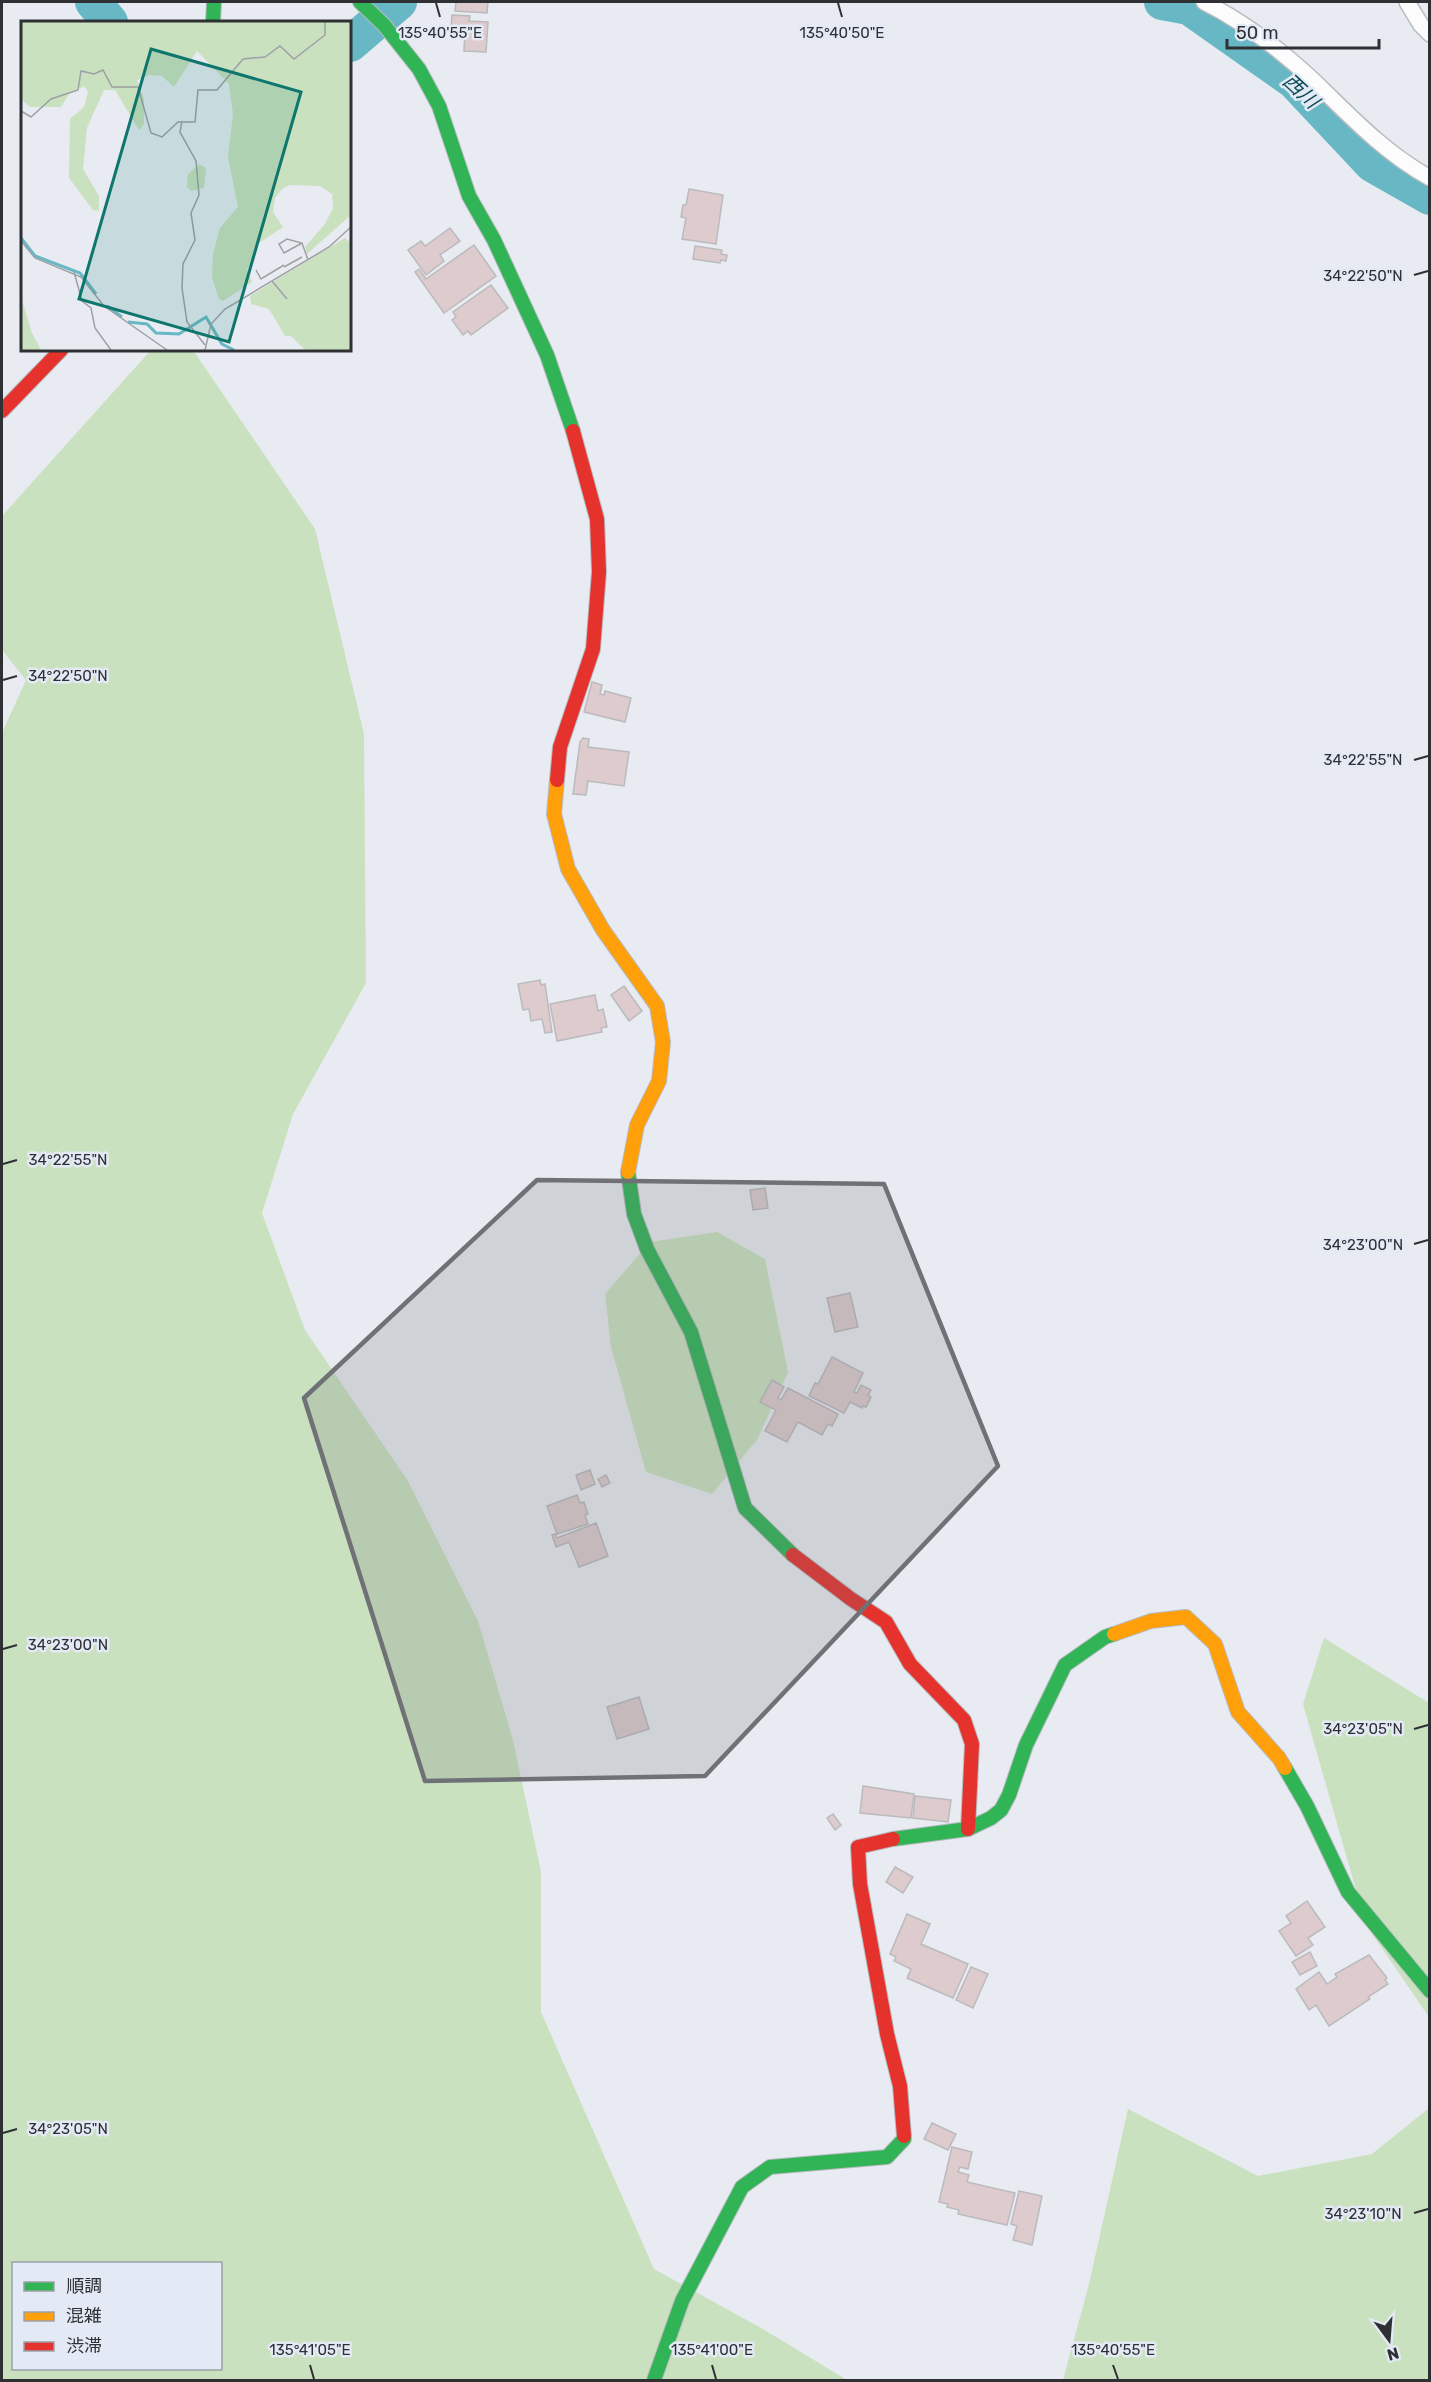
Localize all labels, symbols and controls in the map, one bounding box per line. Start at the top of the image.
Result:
scale bar [1227,12,1378,50]
inset map [21,21,351,351]
text: 50 m [1236,22,1279,44]
text: 135°40'55"E [398,24,482,42]
text: 135°40'50"E [800,24,884,42]
water label: 西川 [1278,69,1325,115]
text: 34°22'50"N [1323,267,1403,285]
text: 34°22'50"N [28,667,108,685]
text: 34°22'55"N [1324,751,1402,769]
text: 34°22'55"N [29,1151,107,1169]
text: 34°23'00"N [1323,1236,1403,1254]
text: 34°23'00"N [28,1636,108,1654]
text: 34°23'05"N [1323,1720,1403,1738]
text: 34°23'05"N [28,2120,108,2138]
text: 34°23'10"N [1324,2205,1402,2223]
legend [12,2262,222,2370]
text: 順調 [66,2275,102,2297]
text: 混雑 [66,2305,102,2327]
north arrow [1359,2310,1419,2370]
text: 渋滞 [66,2335,102,2357]
text: 135°41'05"E [269,2341,351,2359]
text: 135°41'00"E [671,2341,753,2359]
text: 135°40'55"E [1071,2341,1155,2359]
text: N [1385,2343,1401,2365]

